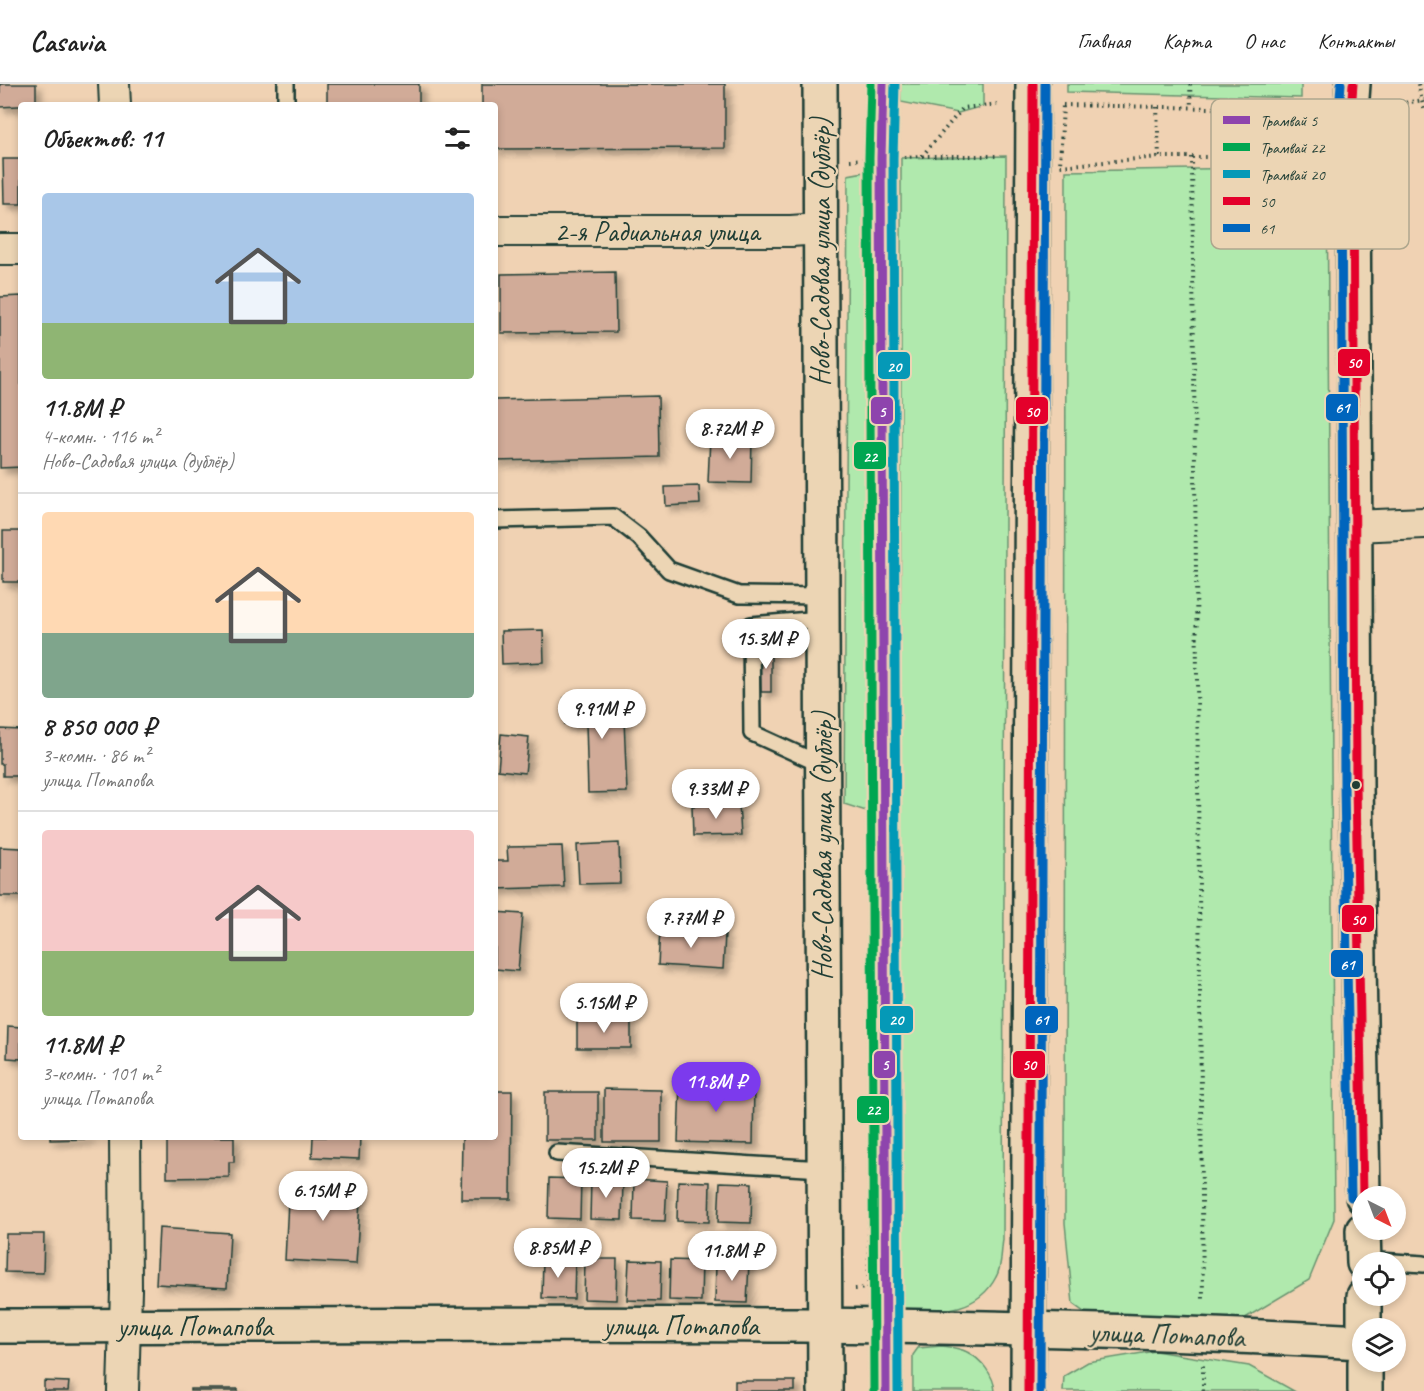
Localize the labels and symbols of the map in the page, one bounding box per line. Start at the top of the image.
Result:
legend [1211,99,1409,249]
text: Трамвай 5 [1260,111,1318,131]
street label: Ново-Садовая улица (дублёр) [803,116,838,386]
text: Трамвай 22 [1260,138,1326,158]
text: Трамвай 20 [1260,165,1326,185]
text: 50 [1260,192,1276,212]
street label: 2-я Радиальная улица [555,214,762,249]
text: 61 [1260,219,1275,239]
line badge: 50 [1337,348,1371,377]
line badge: 20 [877,351,911,380]
text: 50 [1347,353,1363,373]
text: 20 [887,357,903,377]
line badge: 61 [1325,393,1359,422]
line badge: 5 [870,396,894,425]
line badge: 50 [1015,396,1049,425]
text: 61 [1335,398,1351,418]
text: 5 [879,402,888,422]
text: 50 [1025,402,1041,422]
pin: 8.72M ₽ [675,409,785,460]
line badge: 22 [853,441,887,470]
text: 22 [863,447,879,467]
pin: 15.3M ₽ [711,619,821,670]
pin: 9.91M ₽ [547,689,657,740]
street label: Ново-Садовая улица (дублёр) [805,710,840,980]
pin: 9.33M ₽ [661,769,771,820]
unlabelled marker [1350,779,1362,791]
pin: 7.77M ₽ [636,898,746,949]
line badge: 50 [1341,904,1375,933]
text: 50 [1351,910,1367,930]
line badge: 61 [1330,949,1364,978]
text: 61 [1340,955,1356,975]
pin: 5.15M ₽ [549,983,659,1034]
line badge: 20 [879,1005,914,1034]
line badge: 61 [1024,1005,1059,1034]
text: 20 [889,1010,905,1030]
text: 61 [1034,1010,1050,1030]
line badge: 5 [873,1050,896,1079]
line badge: 50 [1012,1050,1046,1079]
text: 5 [882,1055,891,1075]
text: 50 [1022,1055,1038,1075]
pin: 11.8M ₽ [661,1062,771,1113]
line badge: 22 [856,1095,890,1124]
text: 22 [866,1100,882,1120]
pin: 15.2M ₽ [551,1148,661,1199]
pin: 6.15M ₽ [268,1171,378,1222]
north arrow [1352,1186,1406,1240]
pin: 8.85M ₽ [503,1228,613,1279]
pin: 11.8M ₽ [677,1231,787,1282]
street label: улица Потапова [601,1308,760,1343]
street label: улица Потапова [115,1309,274,1344]
street label: улица Потапова [1087,1314,1247,1355]

